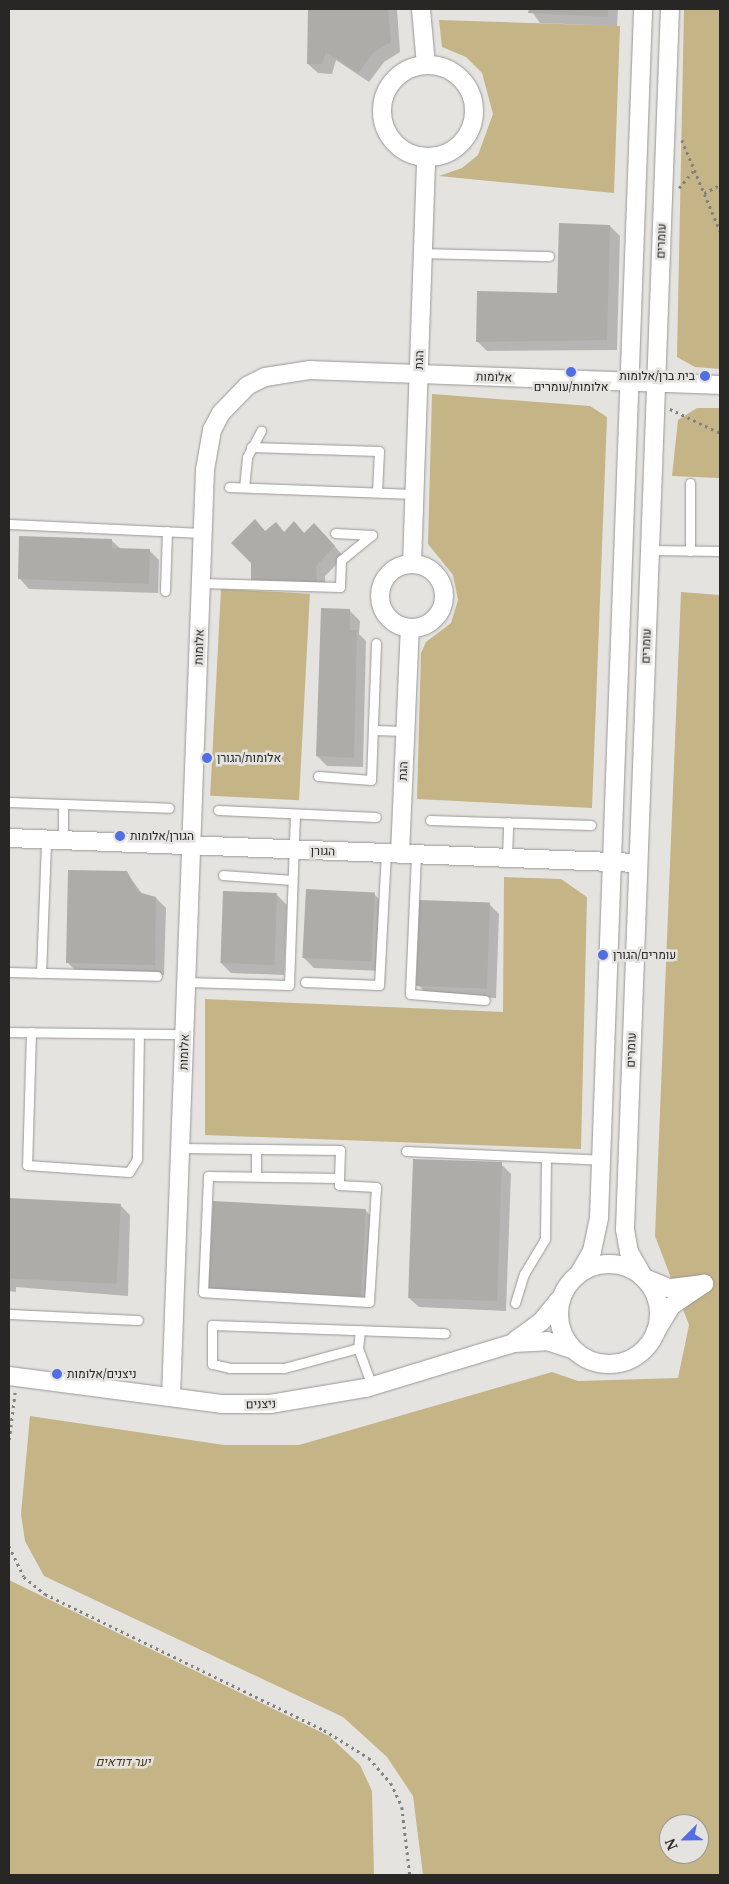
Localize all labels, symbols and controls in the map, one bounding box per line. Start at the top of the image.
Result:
street label: עומרים [653,223,669,259]
street label: הגת [411,350,427,370]
marker: אלומות/עומרים [565,366,577,378]
street label: אלומות [476,369,512,385]
place label: בית ברן/אלומות [619,369,695,383]
marker: בית ברן/אלומות [699,370,711,382]
place label: אלומות/עומרים [534,380,608,394]
street label: עומרים [638,628,654,664]
street label: אלומות [191,629,207,665]
place label: אלומות/הגורן [217,751,281,765]
marker: אלומות/הגורן [201,752,213,764]
street label: הגת [395,761,411,781]
place label: הגורן/אלומות [130,829,194,843]
marker: הגורן/אלומות [114,830,126,842]
street label: הגורן [310,843,336,859]
place label: עומרים/הגורן [613,948,676,962]
marker: עומרים/הגורן [597,949,609,961]
street label: עומרים [623,1032,639,1068]
street label: אלומות [176,1034,192,1070]
place label: ניצנים/אלומות [67,1367,137,1381]
marker: ניצנים/אלומות [51,1368,63,1380]
street label: ניצנים [246,1396,276,1412]
park label: יער דודאים [96,1755,150,1769]
north arrow [659,1814,709,1864]
text: N [660,1836,682,1853]

